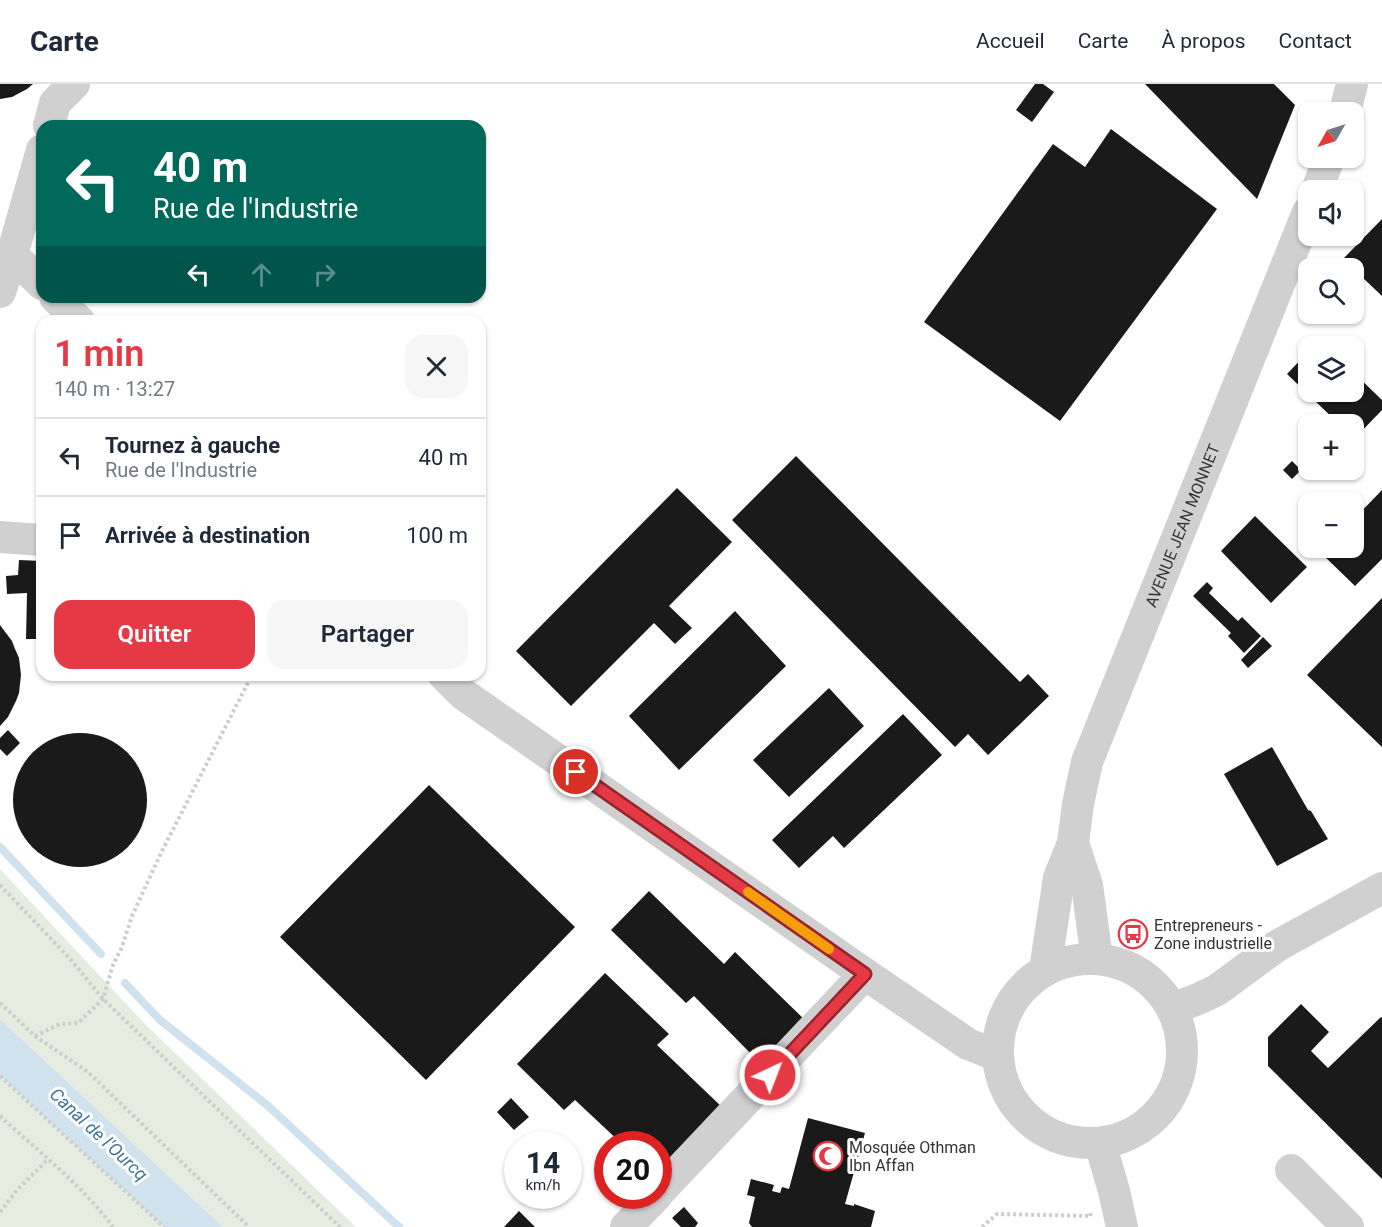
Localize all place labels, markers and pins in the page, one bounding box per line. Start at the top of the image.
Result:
pin [550,746,601,797]
place label: Entrepreneurs - Zone industrielle [1154,916,1272,953]
bus stop icon: Entrepreneurs - Zone industrielle [1117,918,1149,950]
place label: Mosquée Othman Ibn Affan [849,1138,976,1175]
mosque icon: Mosquée Othman Ibn Affan [812,1140,844,1172]

